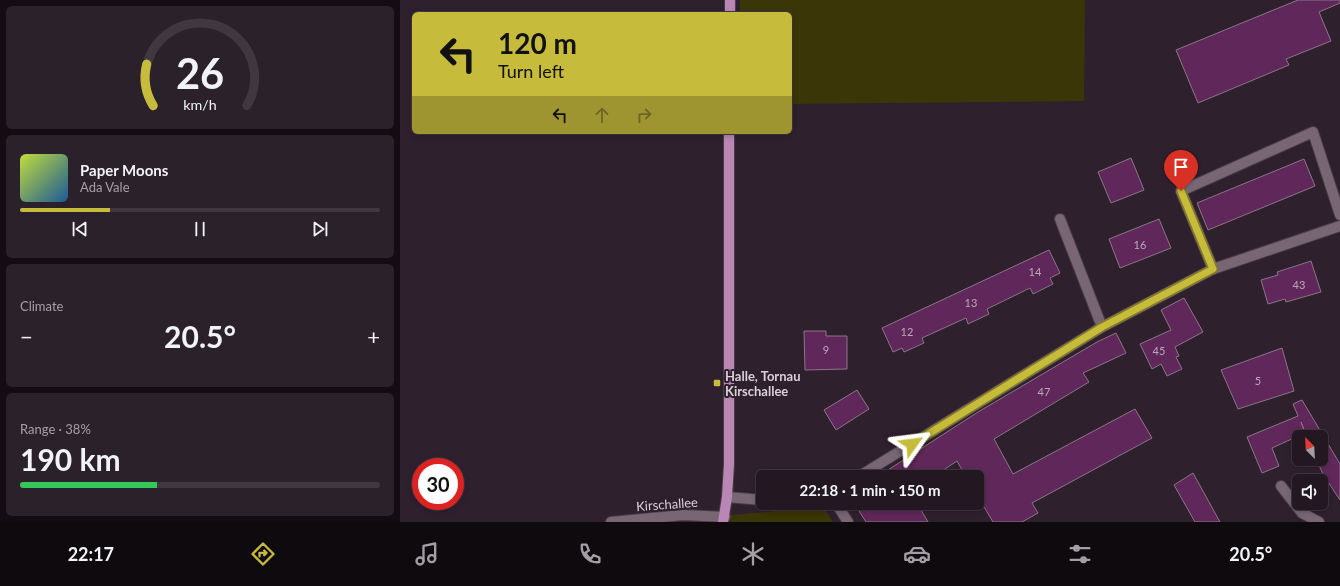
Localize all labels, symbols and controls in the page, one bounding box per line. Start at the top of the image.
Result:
text: 120 m [498,26,577,60]
icon: left [432,28,484,80]
text: 26 [176,47,224,97]
text: Turn left [498,60,564,82]
text: km/h [183,95,217,112]
icon: left [549,104,571,126]
icon: ahead [591,104,613,126]
icon: right [633,104,655,126]
pin [1164,150,1198,191]
icon: arrive [1170,156,1192,178]
text: Paper Moons [80,161,168,179]
text: Ada Vale [80,179,130,195]
icon: previous [69,218,91,240]
icon: pause [189,218,211,240]
icon: next [309,218,331,240]
house number: 16 [1134,238,1146,251]
house number: 14 [1029,265,1042,278]
house number: 43 [1293,278,1305,291]
house number: 13 [965,296,977,309]
text: Climate [20,298,63,314]
text: 20.5° [164,318,236,354]
text: − [20,323,33,350]
text: + [367,323,380,350]
house number: 12 [901,325,913,338]
house number: 9 [823,343,829,356]
house number: 45 [1153,344,1165,357]
place label: Halle, Tornau Kirschallee [725,368,800,399]
house number: 5 [1255,374,1261,387]
marker: Halle, Tornau Kirschallee [712,378,722,388]
house number: 47 [1038,385,1050,398]
text: Range · 38% [20,421,91,437]
position arrow [891,423,933,465]
north arrow [1292,430,1328,466]
map controls [1292,430,1328,510]
text: 190 km [20,441,121,477]
speed limit sign: 30 [412,458,464,510]
button: sound [1292,474,1328,510]
text: 22:18 · 1 min · 150 m [800,481,940,499]
street label: Kirschallee [636,494,699,514]
icon: directions [249,540,277,568]
icon: music [413,540,441,568]
icon: phone [576,540,604,568]
icon: climate [739,540,767,568]
icon: car [903,540,931,568]
icon: filters [1066,540,1094,568]
text: 22:17 [68,543,114,565]
text: 20.5° [1229,543,1272,565]

